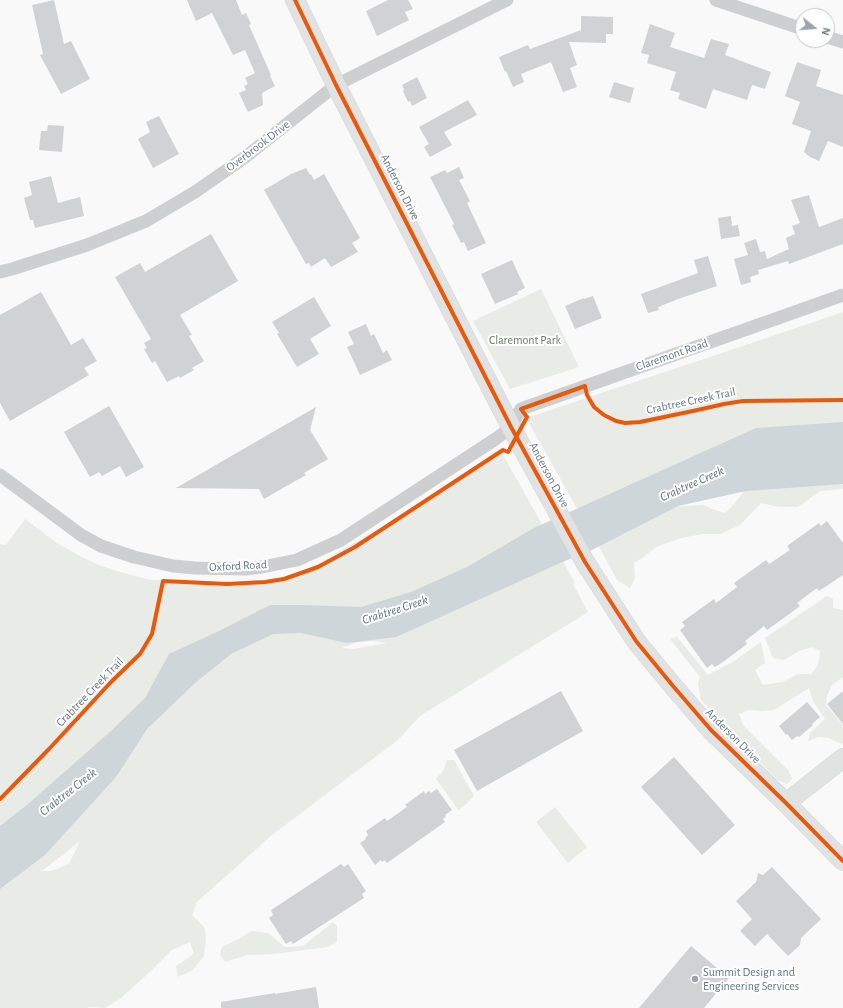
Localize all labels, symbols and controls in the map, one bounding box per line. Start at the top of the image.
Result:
north arrow [795,8,835,48]
text: N [820,26,832,37]
street label: Overbrook Drive [223,117,293,175]
street label: Anderson Drive [377,152,423,222]
park label: Claremont Park [489,333,561,347]
street label: Claremont Road [634,336,710,374]
street label: Crabtree Creek Trail [645,385,737,417]
street label: Anderson Drive [526,440,572,510]
water label: Crabtree Creek [658,463,726,505]
street label: Oxford Road [209,557,267,575]
water label: Crabtree Creek [360,592,430,628]
street label: Crabtree Creek Trail [53,654,127,730]
street label: Anderson Drive [702,705,764,767]
water label: Crabtree Creek [36,765,100,819]
place label: Summit Design and Engineering Services [703,965,799,993]
marker: Summit Design and Engineering Services [690,974,700,984]

